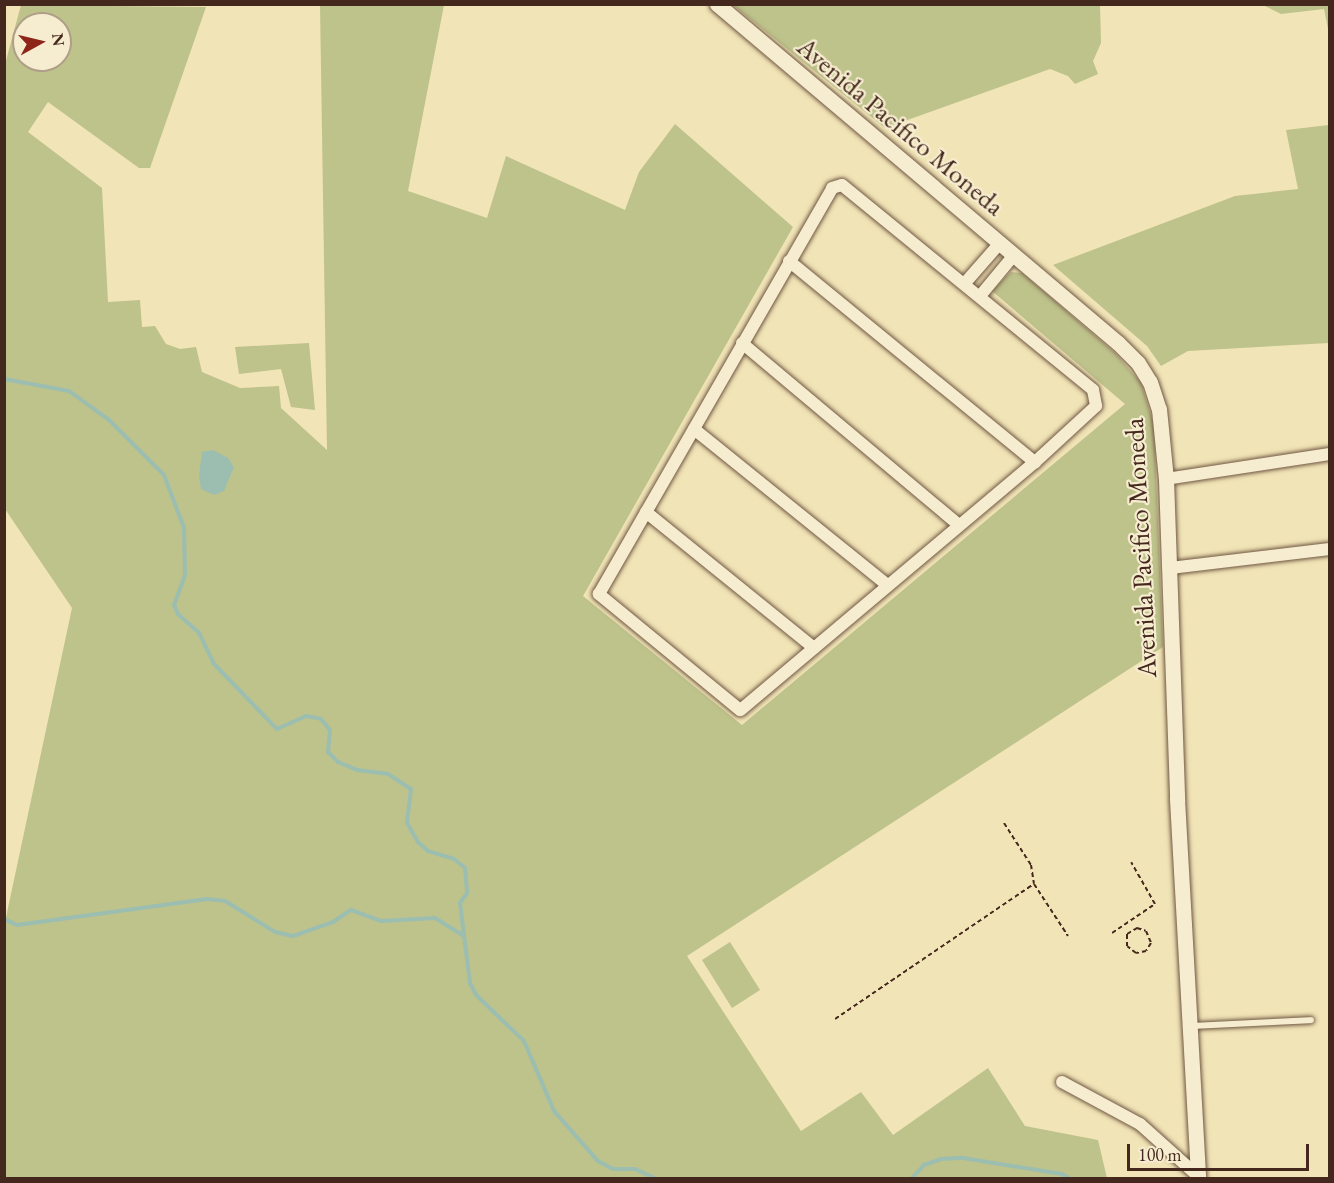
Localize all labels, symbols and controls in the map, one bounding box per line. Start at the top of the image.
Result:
north arrow [12,12,72,72]
street label: Avenida Pacifico Moneda [791,30,1011,222]
text: N [47,32,70,48]
street label: Avenida Pacifico Moneda [1117,417,1163,679]
scale bar [1130,1132,1312,1170]
text: 100 m [1138,1143,1182,1166]

